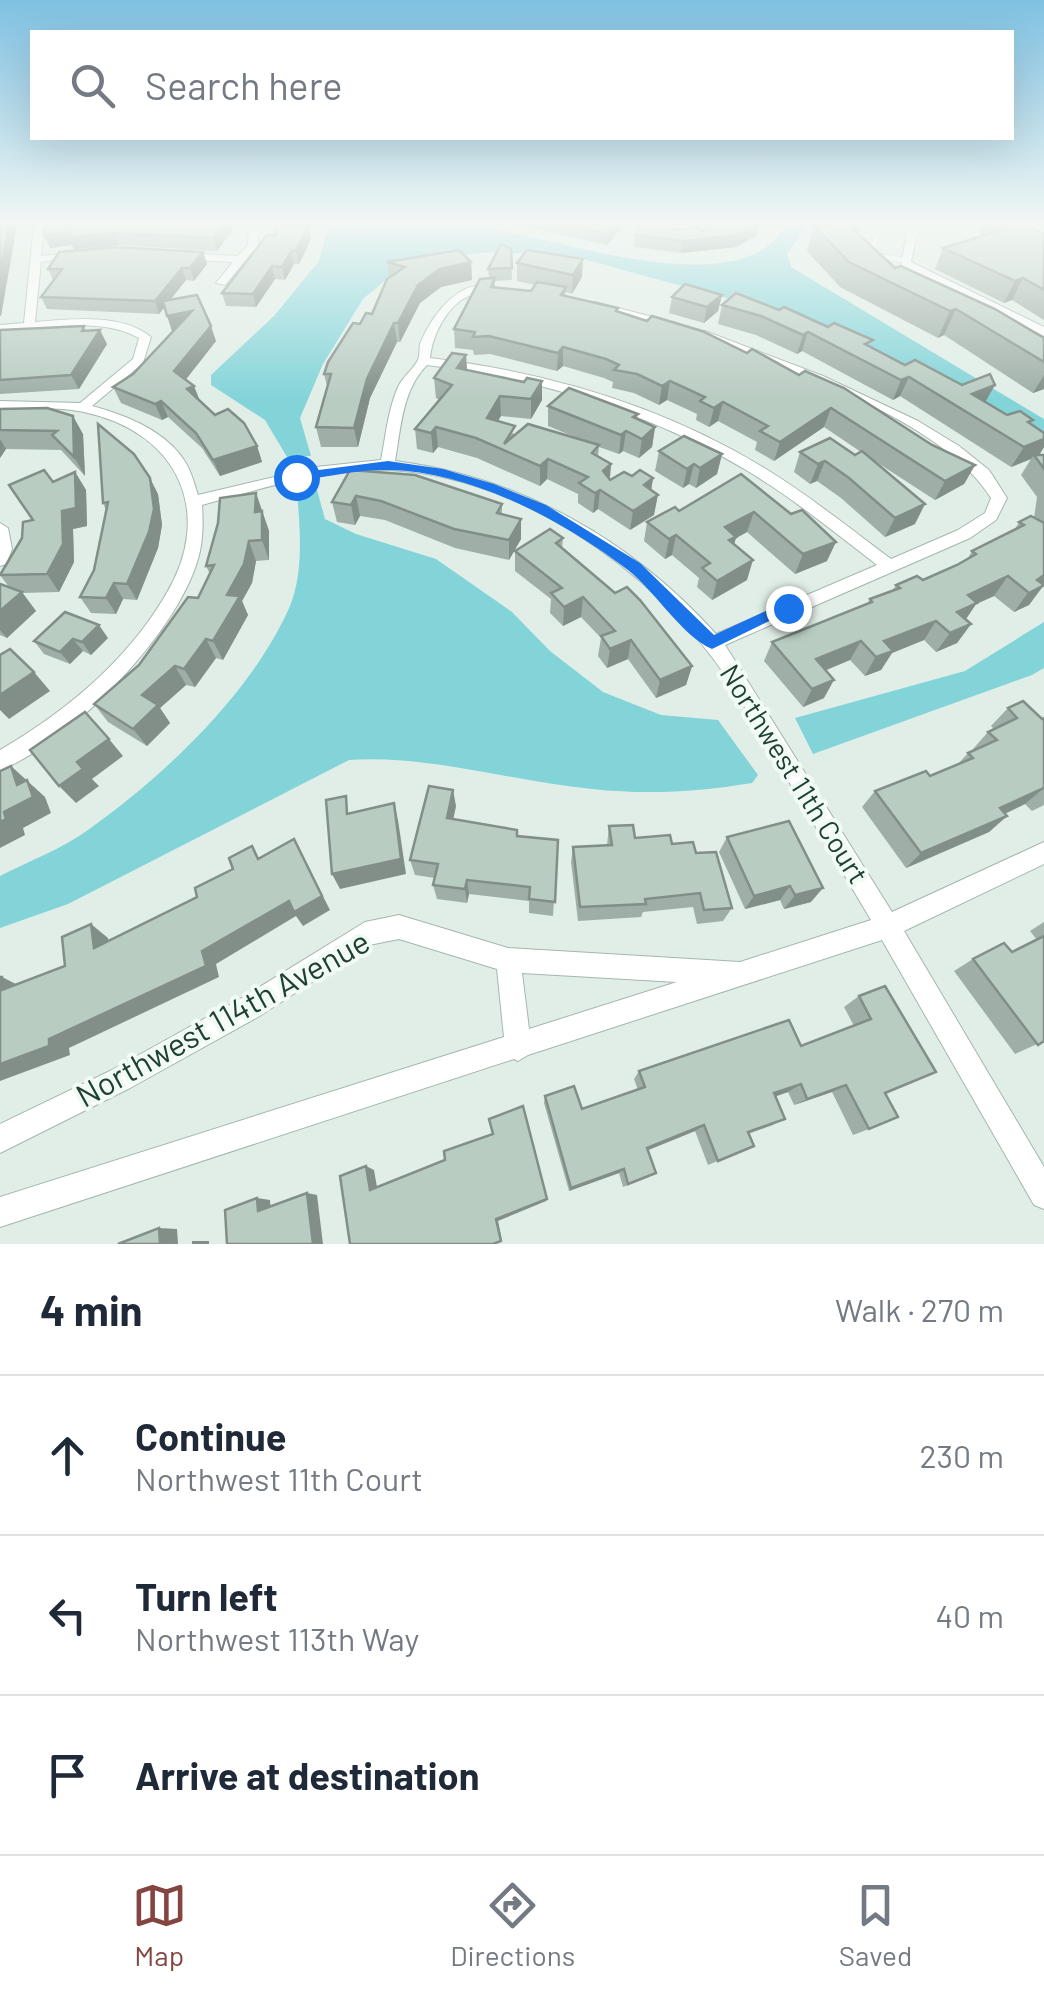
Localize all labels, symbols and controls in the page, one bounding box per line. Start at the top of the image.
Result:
search box [30,30,1014,140]
icon: search [65,58,120,113]
text: Search here [145,62,343,108]
route start [274,455,320,501]
route end [766,586,812,632]
street label: Northwest 11th Court [714,658,876,889]
street label: Northwest 114th Avenue [69,921,375,1114]
text: 4 min [40,1284,143,1334]
text: Walk · 270 m [835,1290,1004,1328]
text: Continue [135,1413,286,1459]
icon: ahead [40,1428,95,1483]
text: 230 m [920,1436,1004,1474]
text: Northwest 11th Court [135,1459,423,1497]
text: Turn left [135,1573,278,1619]
icon: left [40,1588,95,1643]
text: 40 m [935,1596,1004,1634]
text: Northwest 113th Way [135,1619,419,1657]
icon: arrive [40,1748,95,1803]
text: Arrive at destination [135,1752,480,1798]
tab: Map [132,1878,187,1972]
tab: Directions [450,1878,575,1972]
tab: Saved [839,1878,912,1972]

